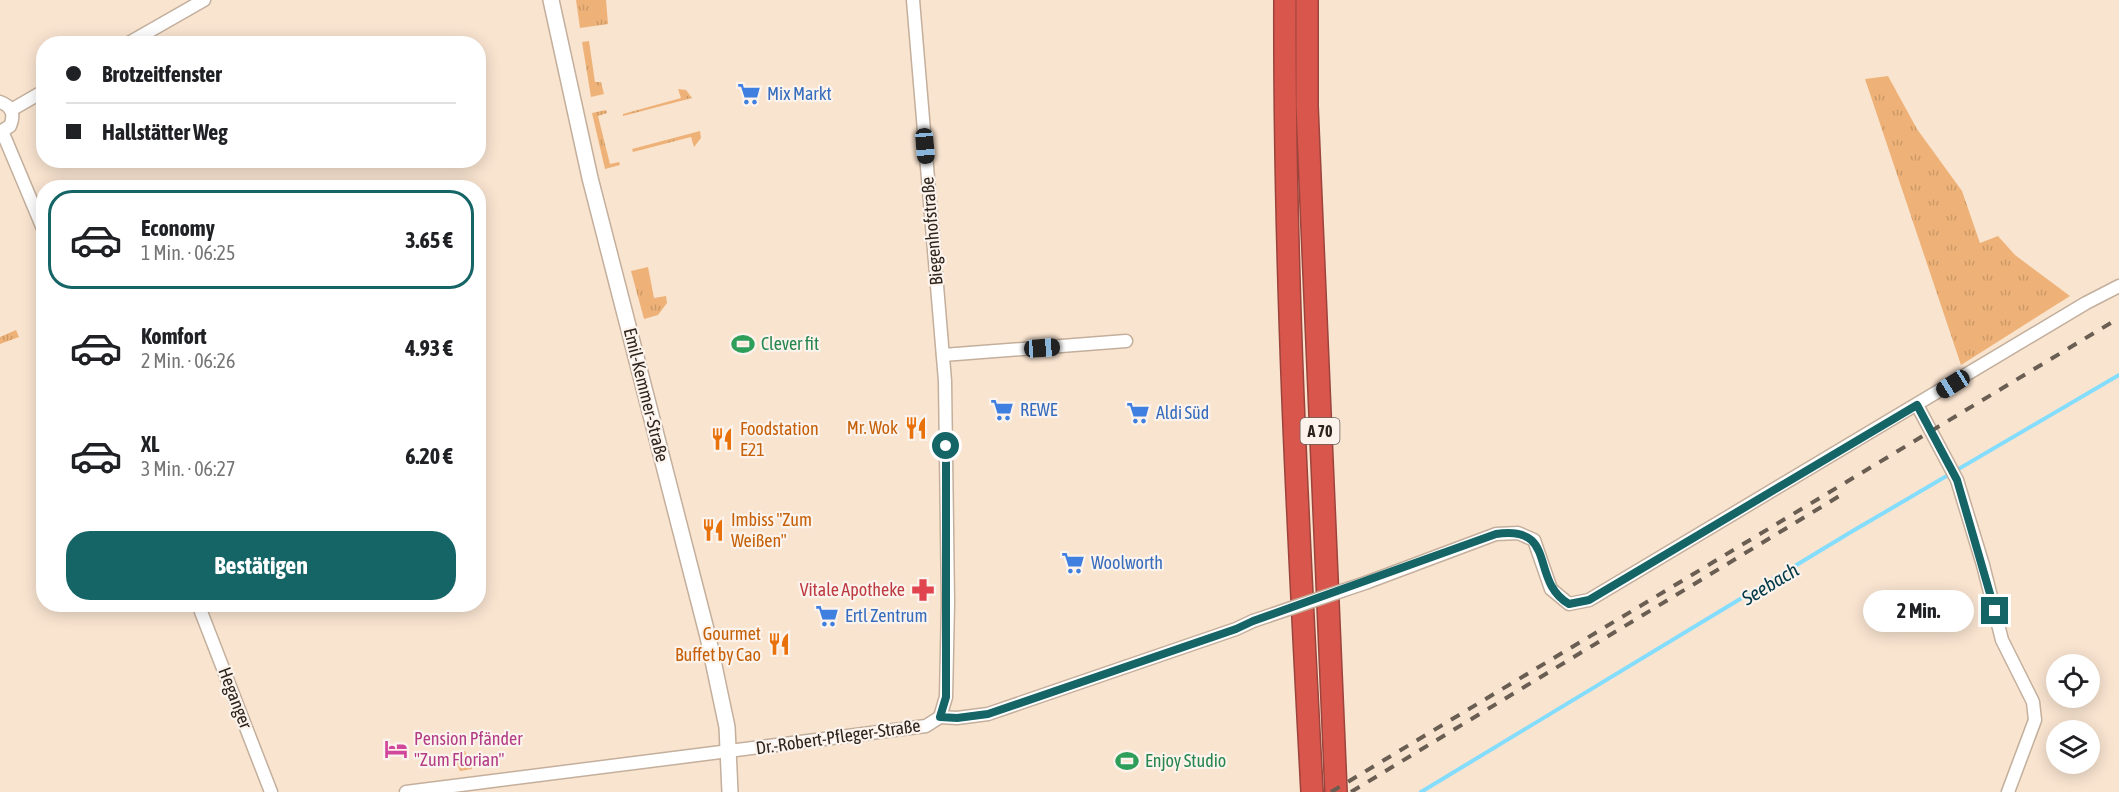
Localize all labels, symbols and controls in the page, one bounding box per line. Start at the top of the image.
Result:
text: Brotzeitfenster [102,61,222,87]
supermarket icon: Mix Markt [736,81,762,107]
place label: Mix Markt [767,83,832,104]
text: Hallstätter Weg [102,119,228,145]
car [914,127,936,165]
street label: Biegenhofstraße [916,176,947,286]
icon: car [69,213,123,267]
text: Economy [141,215,215,241]
text: 3.65 € [405,227,453,253]
text: 1 Min. · 06:25 [141,241,235,264]
icon: car [69,321,123,375]
text: Komfort [141,323,207,349]
street label: Emil-Kemmer-Straße [620,326,673,464]
sports icon: Clever fit [730,331,756,357]
place label: Clever fit [761,333,819,354]
text: 4.93 € [405,335,453,361]
car [1023,338,1061,358]
text: 2 Min. · 06:26 [141,349,235,372]
car [1933,367,1973,401]
supermarket icon: REWE [989,397,1015,423]
place label: REWE [1020,399,1058,420]
supermarket icon: Aldi Süd [1125,400,1151,426]
place label: Aldi Süd [1156,402,1209,423]
restaurant icon: Mr. Wok [903,415,929,441]
place label: Mr. Wok [847,417,898,438]
place label: Foodstation E21 [740,418,819,460]
road number: A 70 [1300,418,1340,444]
restaurant icon: Foodstation E21 [709,426,735,452]
icon: car [69,429,123,483]
text: XL [141,431,159,457]
route start [932,432,959,459]
text: 6.20 € [405,443,453,469]
text: 3 Min. · 06:27 [141,457,235,480]
place label: Imbiss "Zum Weißen" [731,509,812,551]
restaurant icon: Imbiss "Zum Weißen" [700,517,726,543]
button: Bestätigen [66,531,456,600]
supermarket icon: Woolworth [1060,550,1086,576]
place label: Woolworth [1091,552,1163,573]
water label: Seebach [1736,558,1803,610]
pharmacy icon: Vitale Apotheke [910,577,936,603]
place label: Vitale Apotheke [800,579,905,600]
callout: 2 Min. [1863,590,1974,632]
route end [1981,597,2008,624]
text: 2 Min. [1897,599,1940,622]
supermarket icon: Ertl Zentrum [814,603,840,629]
place label: Ertl Zentrum [845,605,927,626]
place label: Gourmet Buffet by Cao [675,623,761,665]
restaurant icon: Gourmet Buffet by Cao [766,631,792,657]
map controls [2046,654,2100,774]
button: locate [2046,654,2100,708]
street label: Heganger [214,664,257,732]
street label: Dr.-Robert-Pfleger-Straße [754,715,922,758]
button: layers [2046,720,2100,774]
place label: Pension Pfänder "Zum Florian" [414,728,523,770]
hotel icon: Pension Pfänder "Zum Florian" [383,736,409,762]
sports icon: Enjoy Studio [1114,748,1140,774]
place label: Enjoy Studio [1145,750,1226,771]

